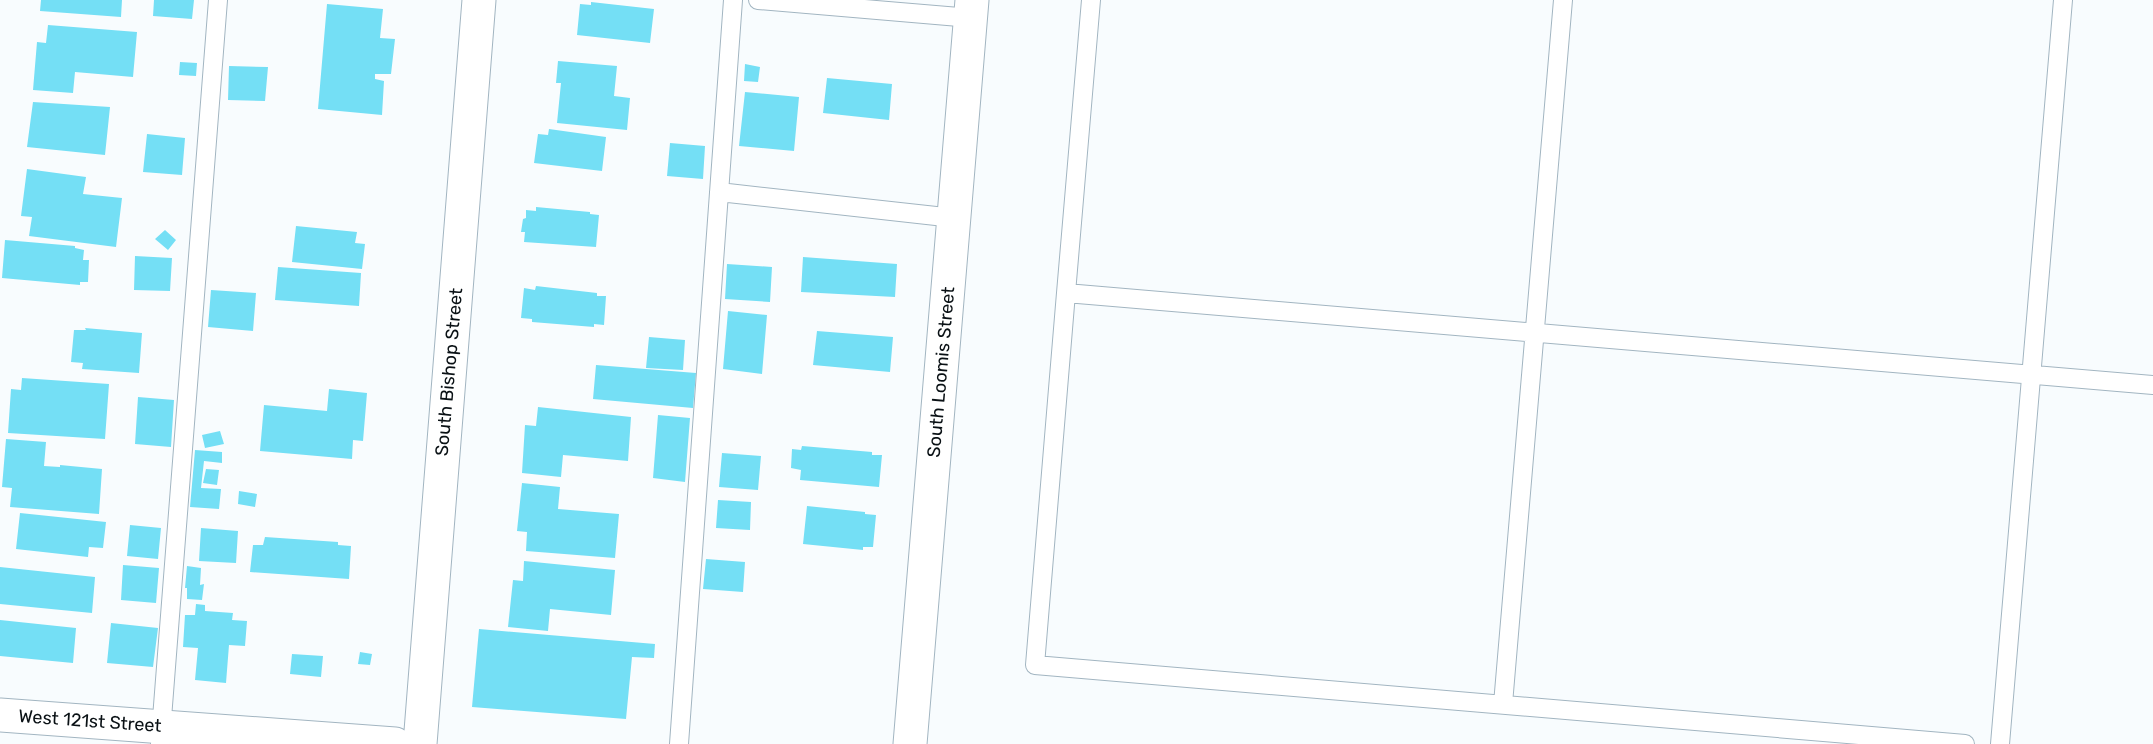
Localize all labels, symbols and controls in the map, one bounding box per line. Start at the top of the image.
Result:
street label: South Loomis Street [923,286,959,458]
street label: South Bishop Street [431,287,467,457]
street label: West 121st Street [18,705,162,737]

